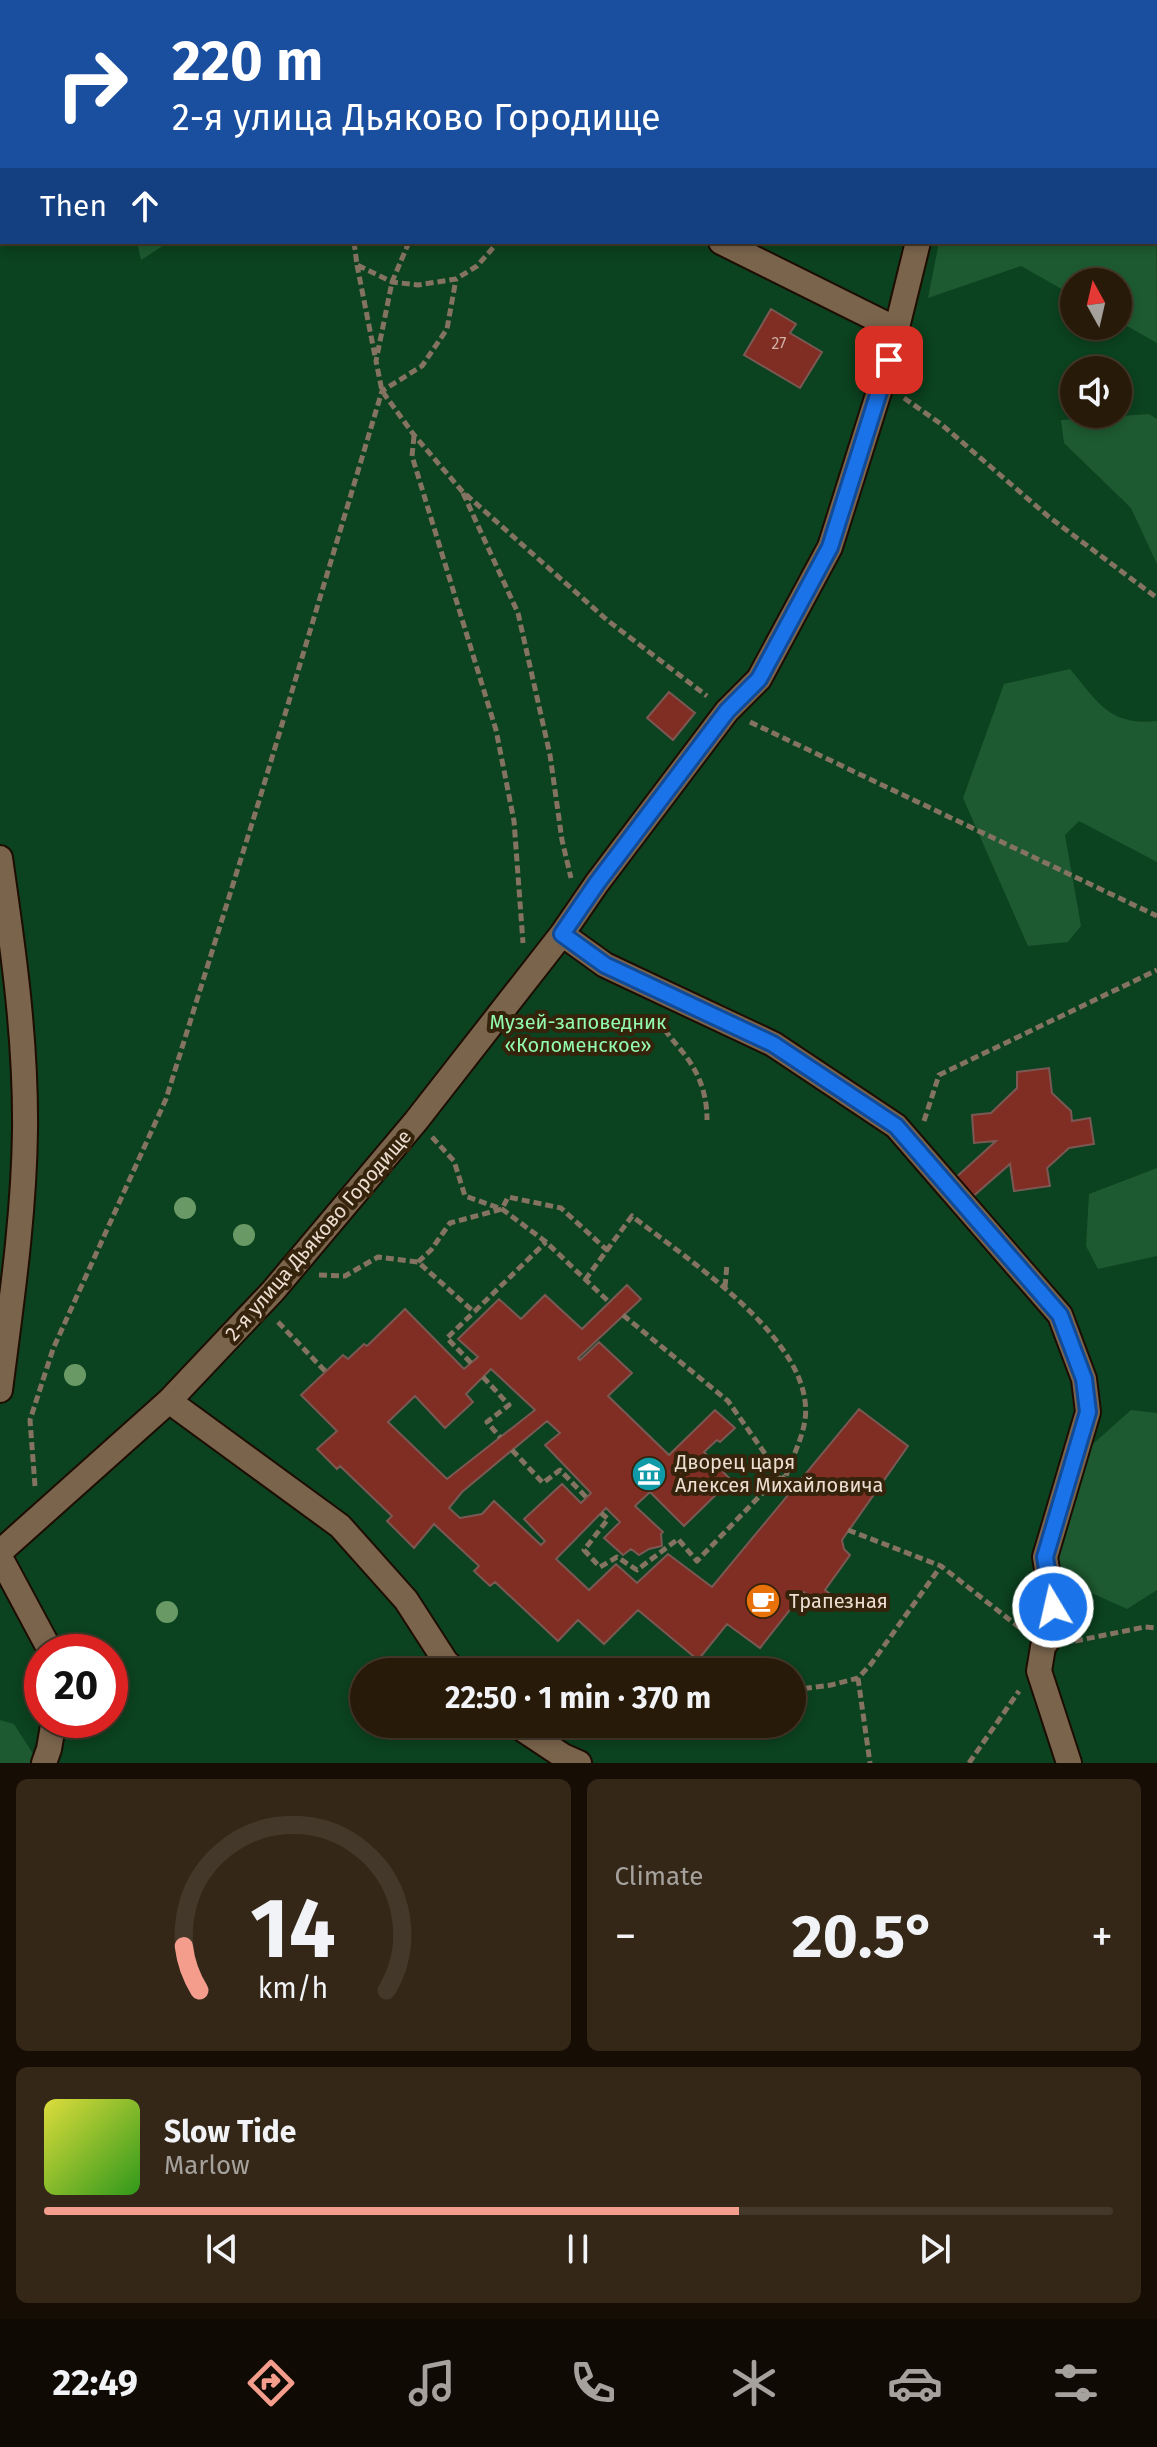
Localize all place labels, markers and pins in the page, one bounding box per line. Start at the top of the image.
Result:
pin [855,326,923,394]
place label: Дворец царя Алексея Михайловича [674,1450,884,1497]
museum icon: Дворец царя Алексея Михайловича [630,1455,668,1493]
cafe icon: Трапезная [744,1582,782,1620]
place label: Трапезная [789,1589,888,1613]

